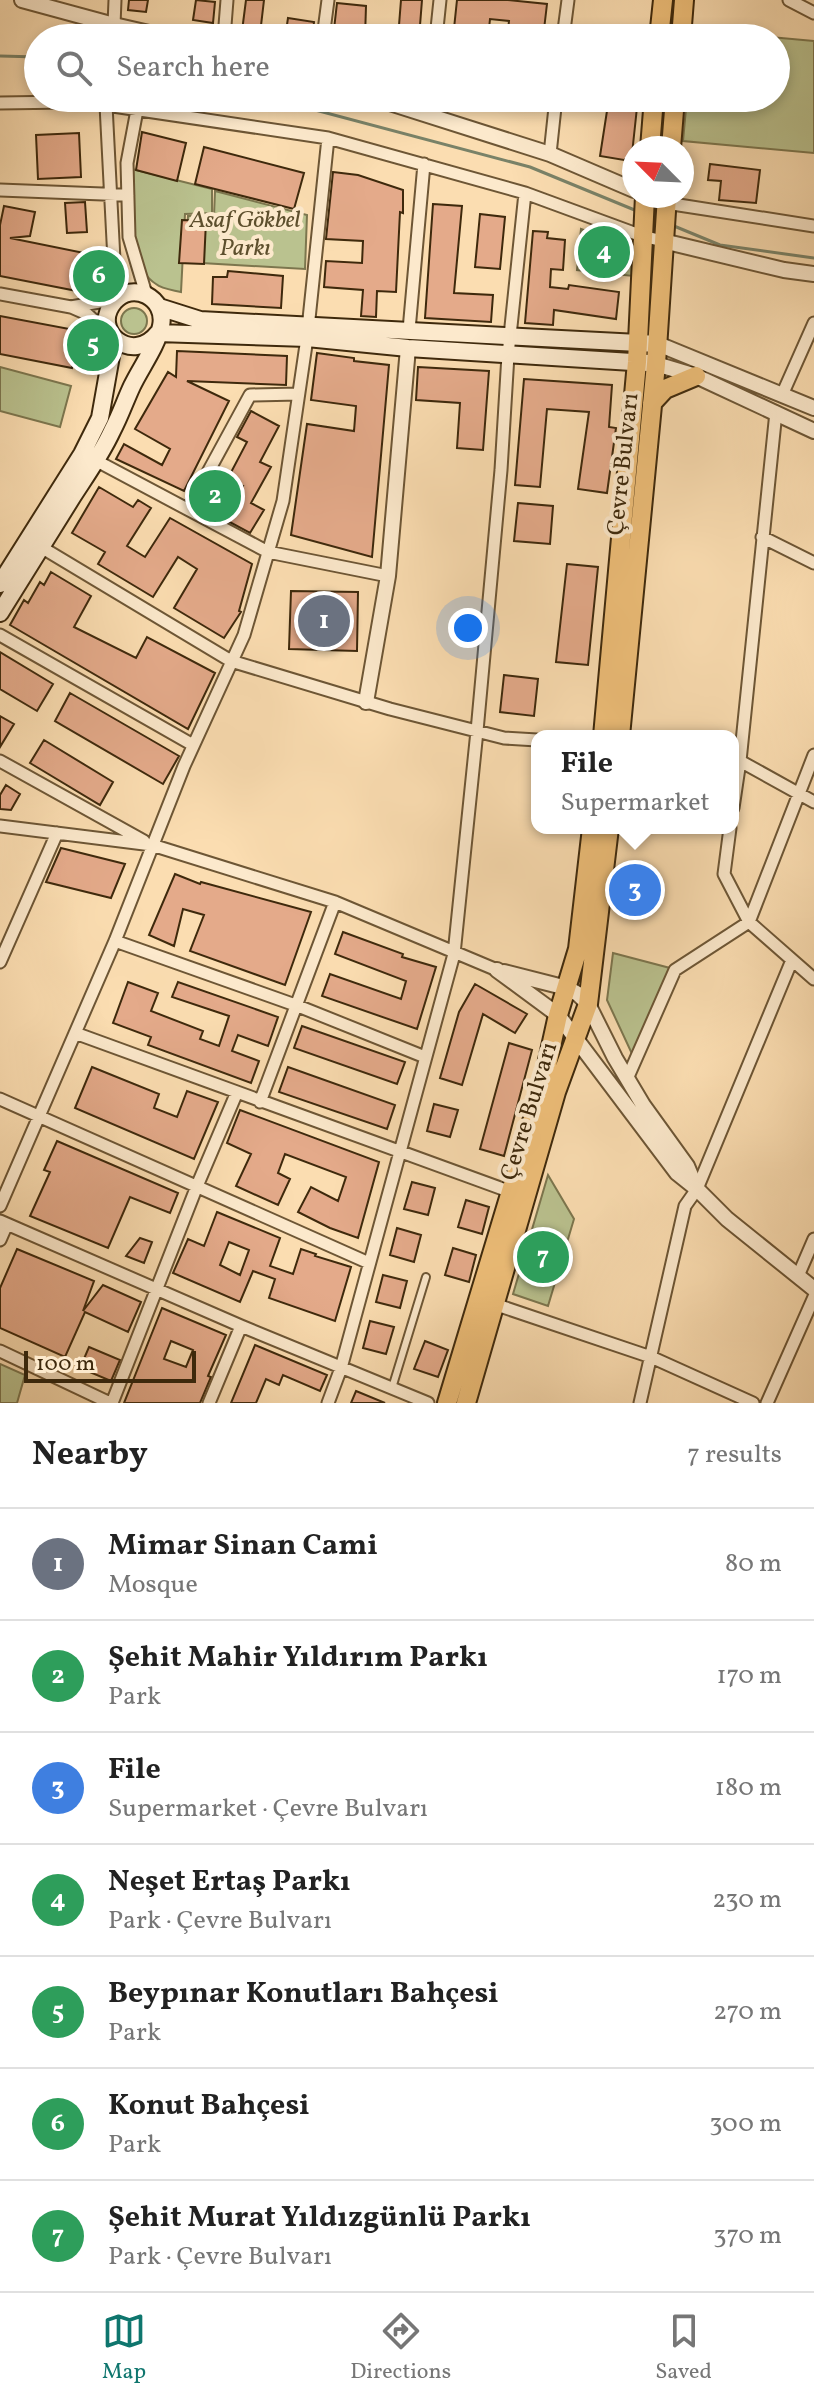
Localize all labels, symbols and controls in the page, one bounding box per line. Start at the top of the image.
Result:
search box [24,24,790,112]
icon: search [52,46,96,90]
text: Search here [116,47,270,89]
north arrow [622,136,694,208]
park label: Asaf Gökbel Parkı [188,204,301,266]
pin: 4 [578,222,630,282]
pin: 6 [73,246,125,306]
pin: 5 [67,315,119,375]
street label: Çevre Bulvarı [600,391,648,537]
pin: 2 [189,466,241,526]
pin: 1 [298,591,350,651]
your location [448,608,488,648]
popup [531,730,739,834]
text: File [560,743,613,785]
text: Supermarket [560,785,710,821]
pin: 3 [609,860,661,920]
street label: Çevre Bulvarı [493,1038,567,1185]
pin: 7 [517,1227,569,1287]
scale bar [24,1347,196,1383]
text: 100 m [36,1349,95,1380]
text: Nearby [32,1432,148,1479]
text: 7 results [687,1437,782,1473]
text: Mimar Sinan Cami [108,1525,378,1567]
text: 1 [53,1546,63,1582]
text: 80 m [725,1546,782,1582]
text: Mosque [108,1567,198,1603]
text: Şehit Mahir Yıldırım Parkı [108,1637,488,1679]
text: 2 [51,1658,65,1694]
text: 170 m [717,1658,782,1694]
text: Park [108,1679,161,1715]
text: File [108,1749,161,1791]
text: 3 [51,1770,65,1806]
text: 180 m [715,1770,782,1806]
text: Supermarket · Çevre Bulvarı [108,1791,428,1827]
text: Neşet Ertaş Parkı [108,1861,351,1903]
text: 4 [50,1882,66,1918]
text: 230 m [712,1882,782,1918]
text: Park · Çevre Bulvarı [108,1903,332,1939]
text: Beypınar Konutları Bahçesi [108,1973,499,2015]
text: 5 [52,1994,64,2030]
text: 270 m [713,1994,782,2030]
text: Park [108,2015,161,2051]
text: Konut Bahçesi [108,2085,310,2127]
text: 6 [51,2106,65,2142]
text: 300 m [709,2106,782,2142]
text: Park [108,2127,161,2163]
text: Şehit Murat Yıldızgünlü Parkı [108,2197,531,2239]
text: 7 [52,2218,64,2254]
text: 370 m [713,2218,782,2254]
text: Park · Çevre Bulvarı [108,2239,332,2275]
tab: Map [102,2309,146,2388]
tab: Directions [350,2309,451,2388]
tab: Saved [655,2309,712,2388]

